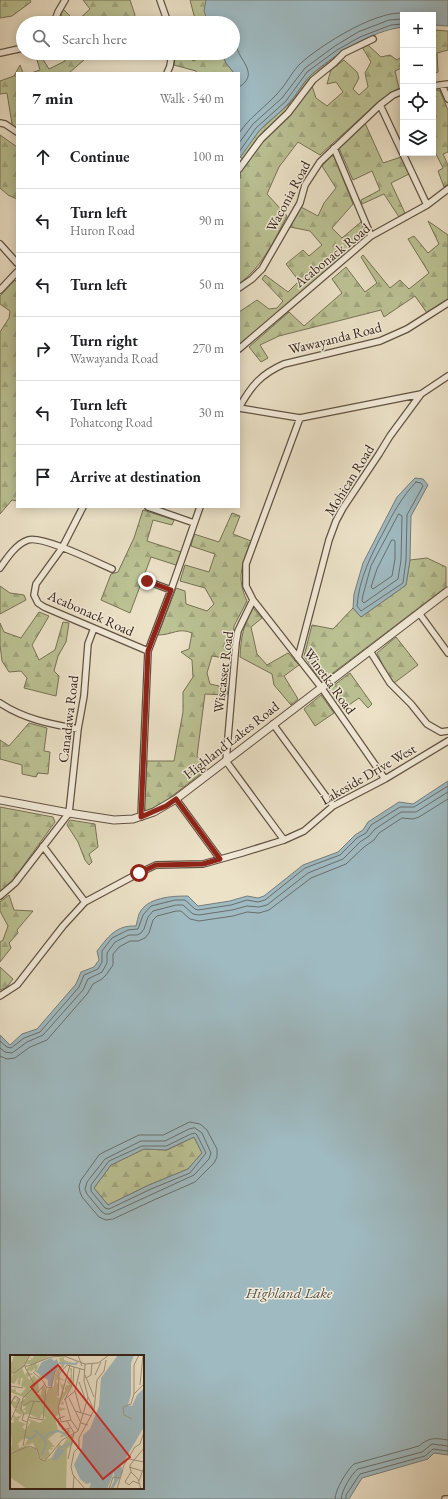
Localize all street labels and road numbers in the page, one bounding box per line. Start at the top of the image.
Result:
street label: Waconia Road [262,157,315,235]
street label: Acabonack Road [290,218,374,292]
street label: Wawayanda Road [287,318,384,358]
street label: Mohican Road [320,440,378,519]
street label: Acabonack Road [44,586,138,640]
street label: Wiscasset Road [209,629,237,714]
street label: Winetka Road [300,644,361,718]
street label: Canadawa Road [54,673,82,764]
street label: Highland Lakes Road [179,696,283,783]
street label: Lakeside Drive West [317,739,420,809]

